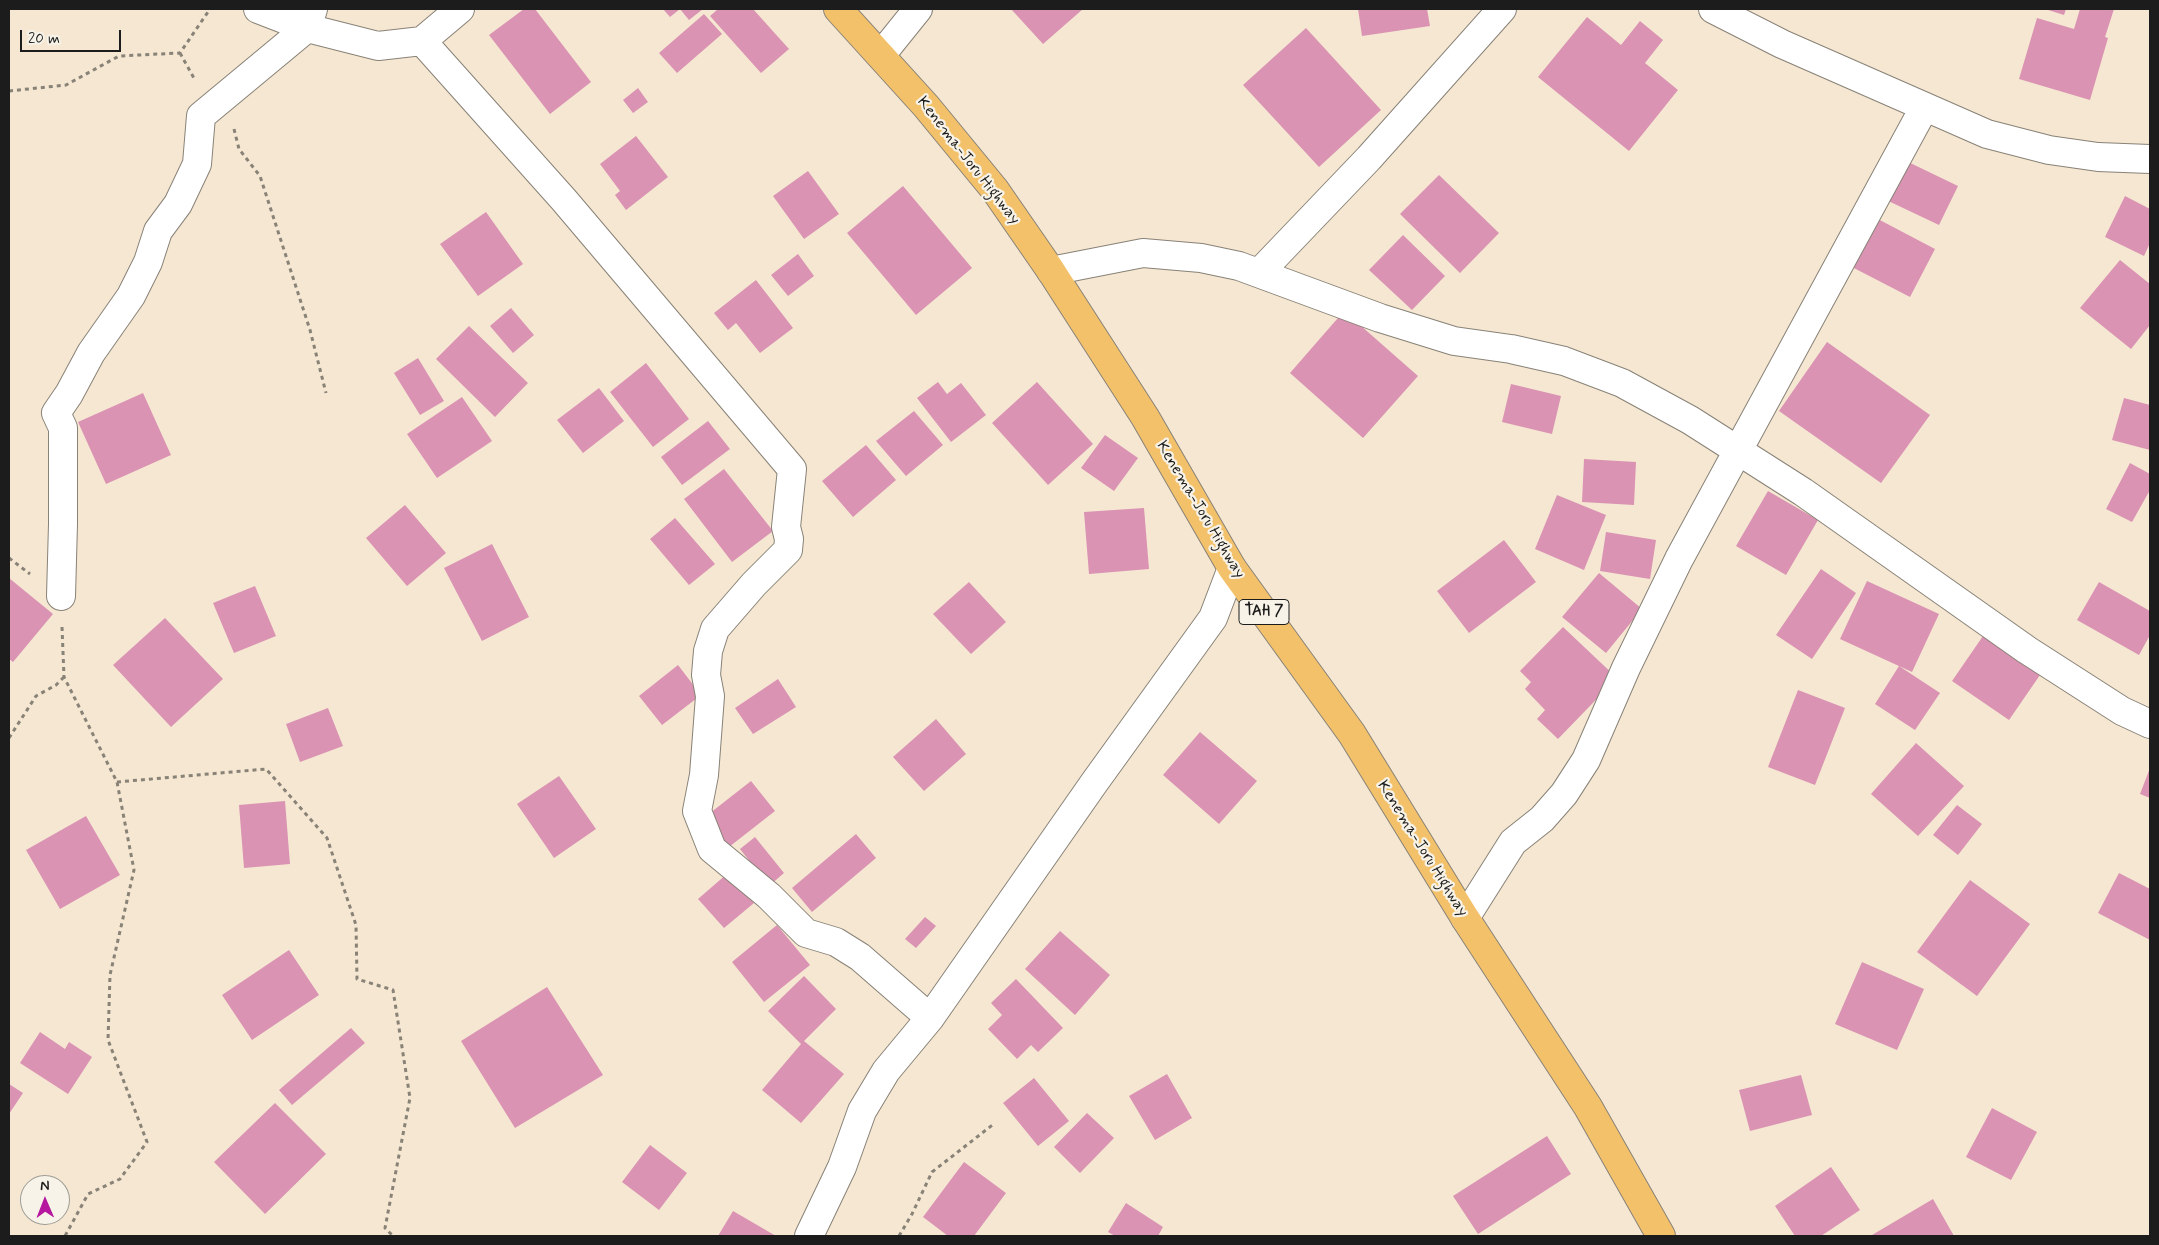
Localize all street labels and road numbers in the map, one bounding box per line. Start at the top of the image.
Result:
street label: Kenema-Joru Highway [912,93,1024,229]
street label: Kenema-Joru Highway [1151,438,1249,582]
road number: TAH 7 [1239,600,1289,624]
street label: Kenema-Joru Highway [1372,777,1472,921]

